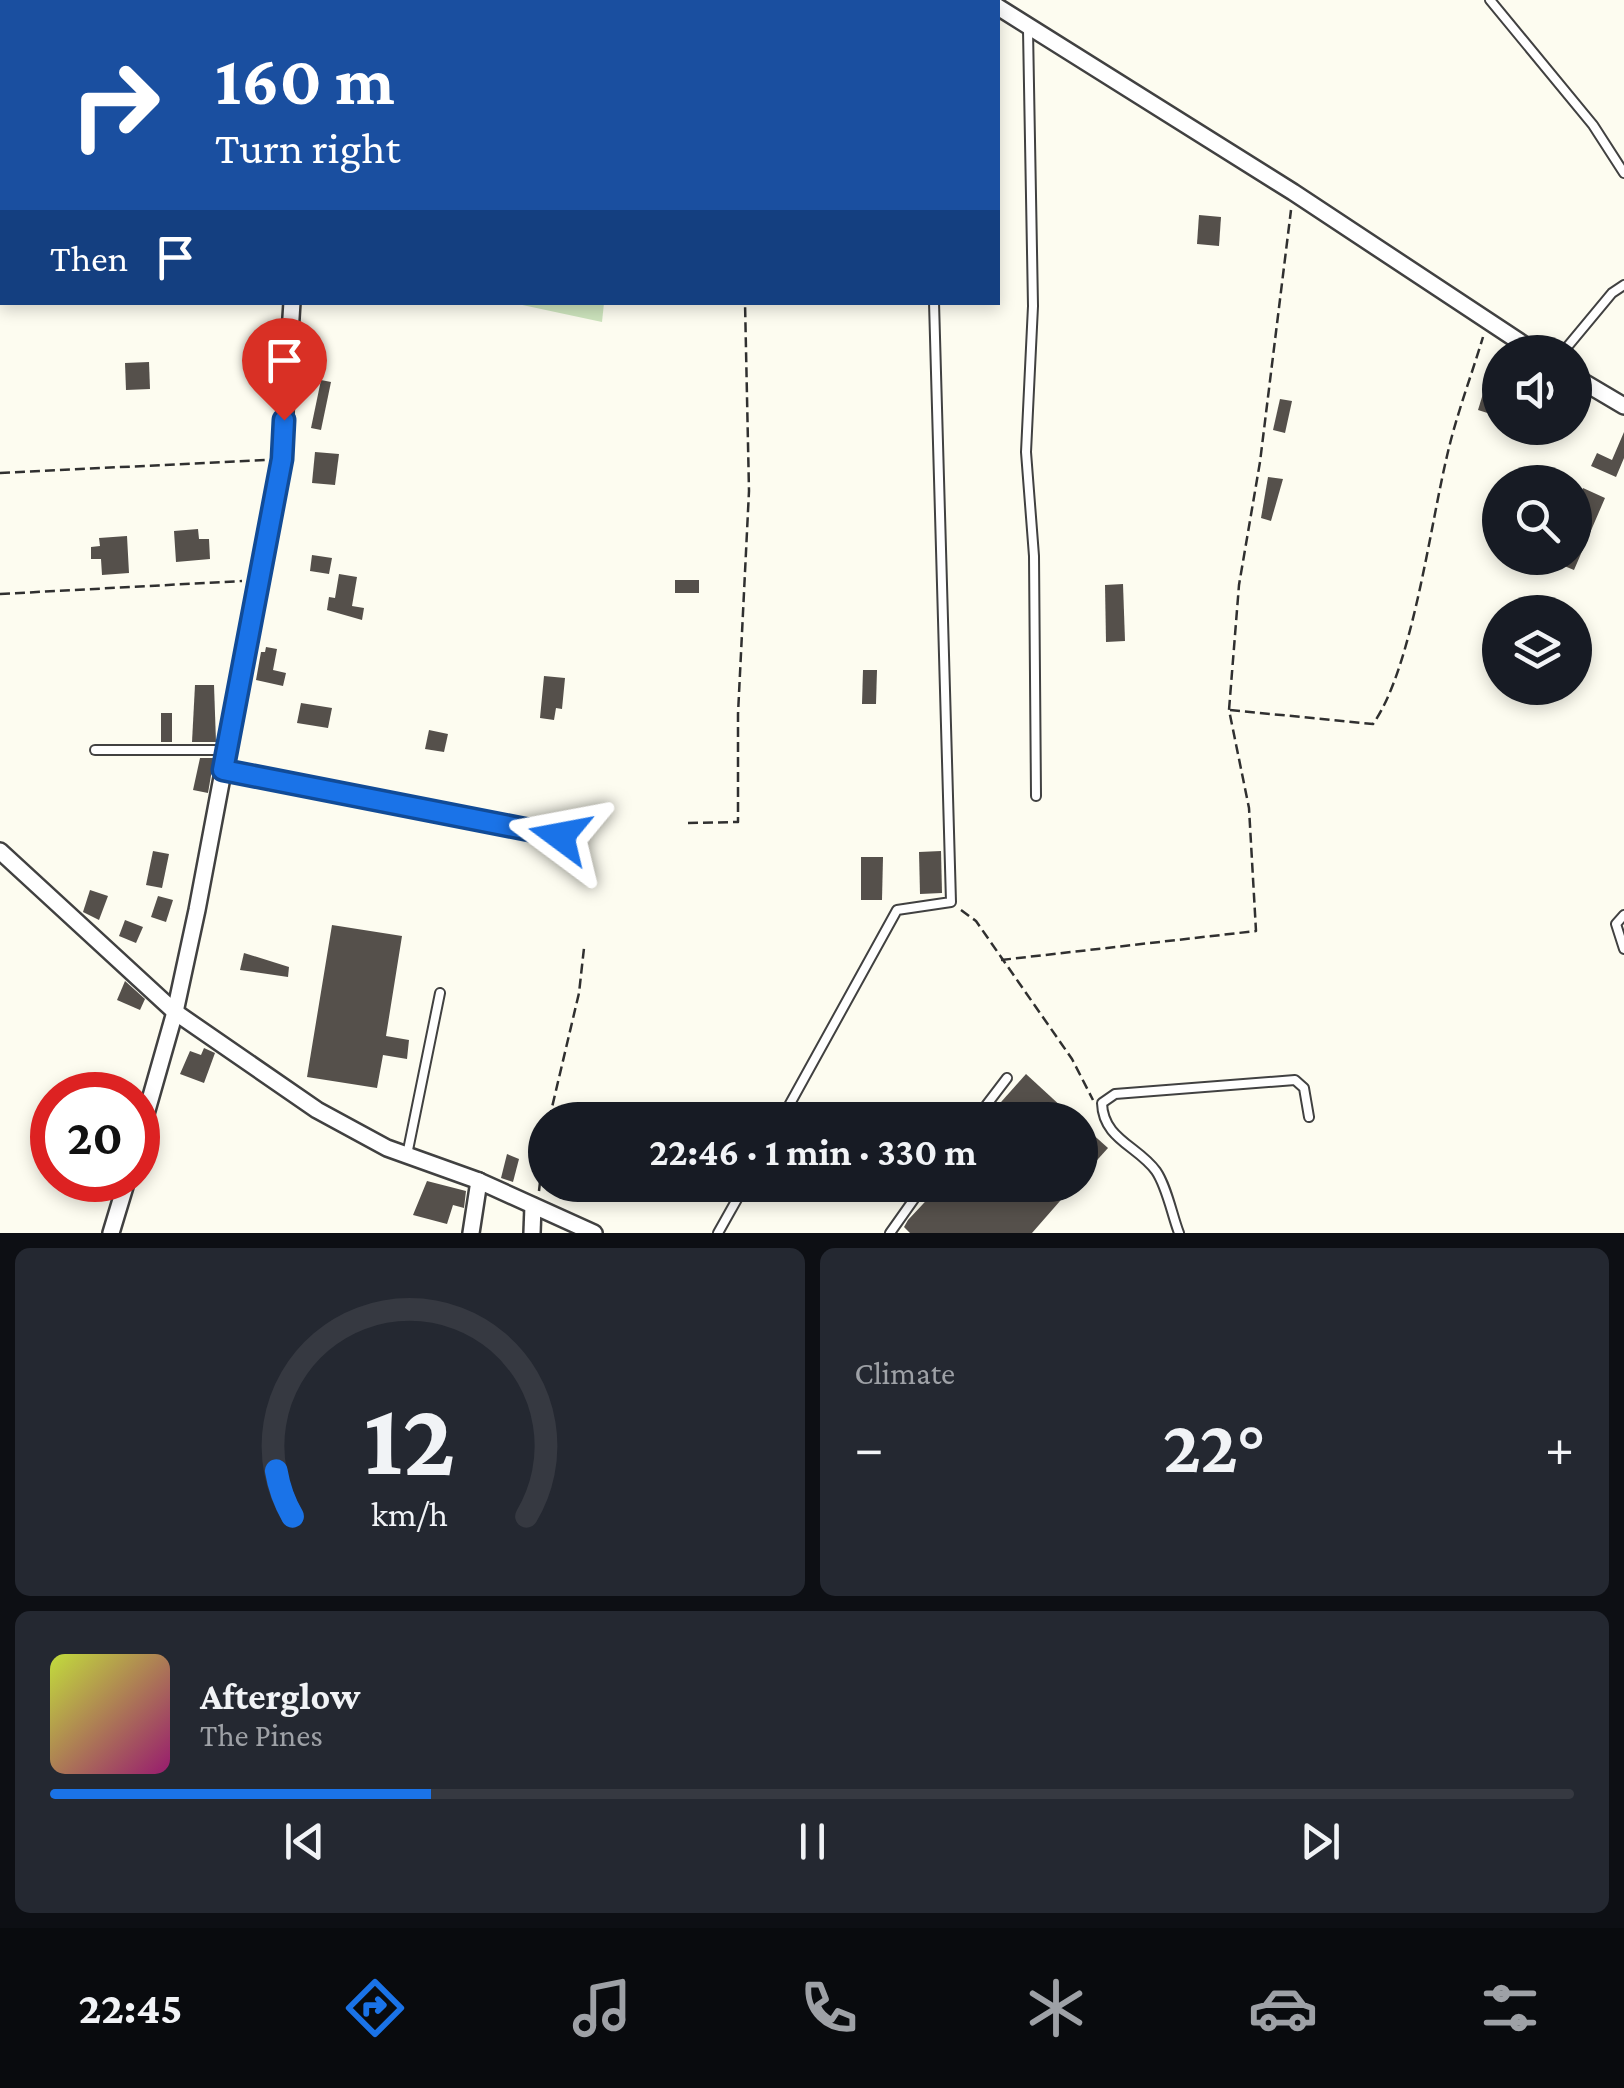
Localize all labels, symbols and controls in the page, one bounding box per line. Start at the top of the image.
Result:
icon: right [50,40,180,170]
text: 160 m [215,41,395,119]
text: Turn right [215,123,400,173]
icon: arrive [148,230,203,285]
text: Then [50,237,128,279]
pin [242,318,327,421]
icon: arrive [257,333,312,388]
map controls [1482,335,1592,705]
button: sound [1482,335,1592,445]
button: search [1482,465,1592,575]
button: layers [1482,595,1592,705]
position arrow [508,784,612,888]
speed limit sign: 20 [30,1072,160,1202]
text: 22:46 · 1 min · 330 m [649,1131,977,1173]
text: Climate [855,1355,955,1391]
text: 12 [364,1381,456,1496]
text: 22° [1163,1405,1266,1488]
text: − [855,1417,884,1478]
text: + [1545,1417,1574,1478]
text: km/h [371,1494,448,1534]
text: Afterglow [200,1675,360,1717]
text: The Pines [200,1717,323,1753]
icon: previous [277,1814,332,1869]
icon: pause [785,1814,840,1869]
icon: next [1293,1814,1348,1869]
icon: directions [340,1973,410,2043]
icon: music [567,1973,637,2043]
icon: phone [794,1973,864,2043]
icon: climate [1021,1973,1091,2043]
icon: car [1248,1973,1318,2043]
icon: filters [1475,1973,1545,2043]
text: 22:45 [79,1983,182,2033]

